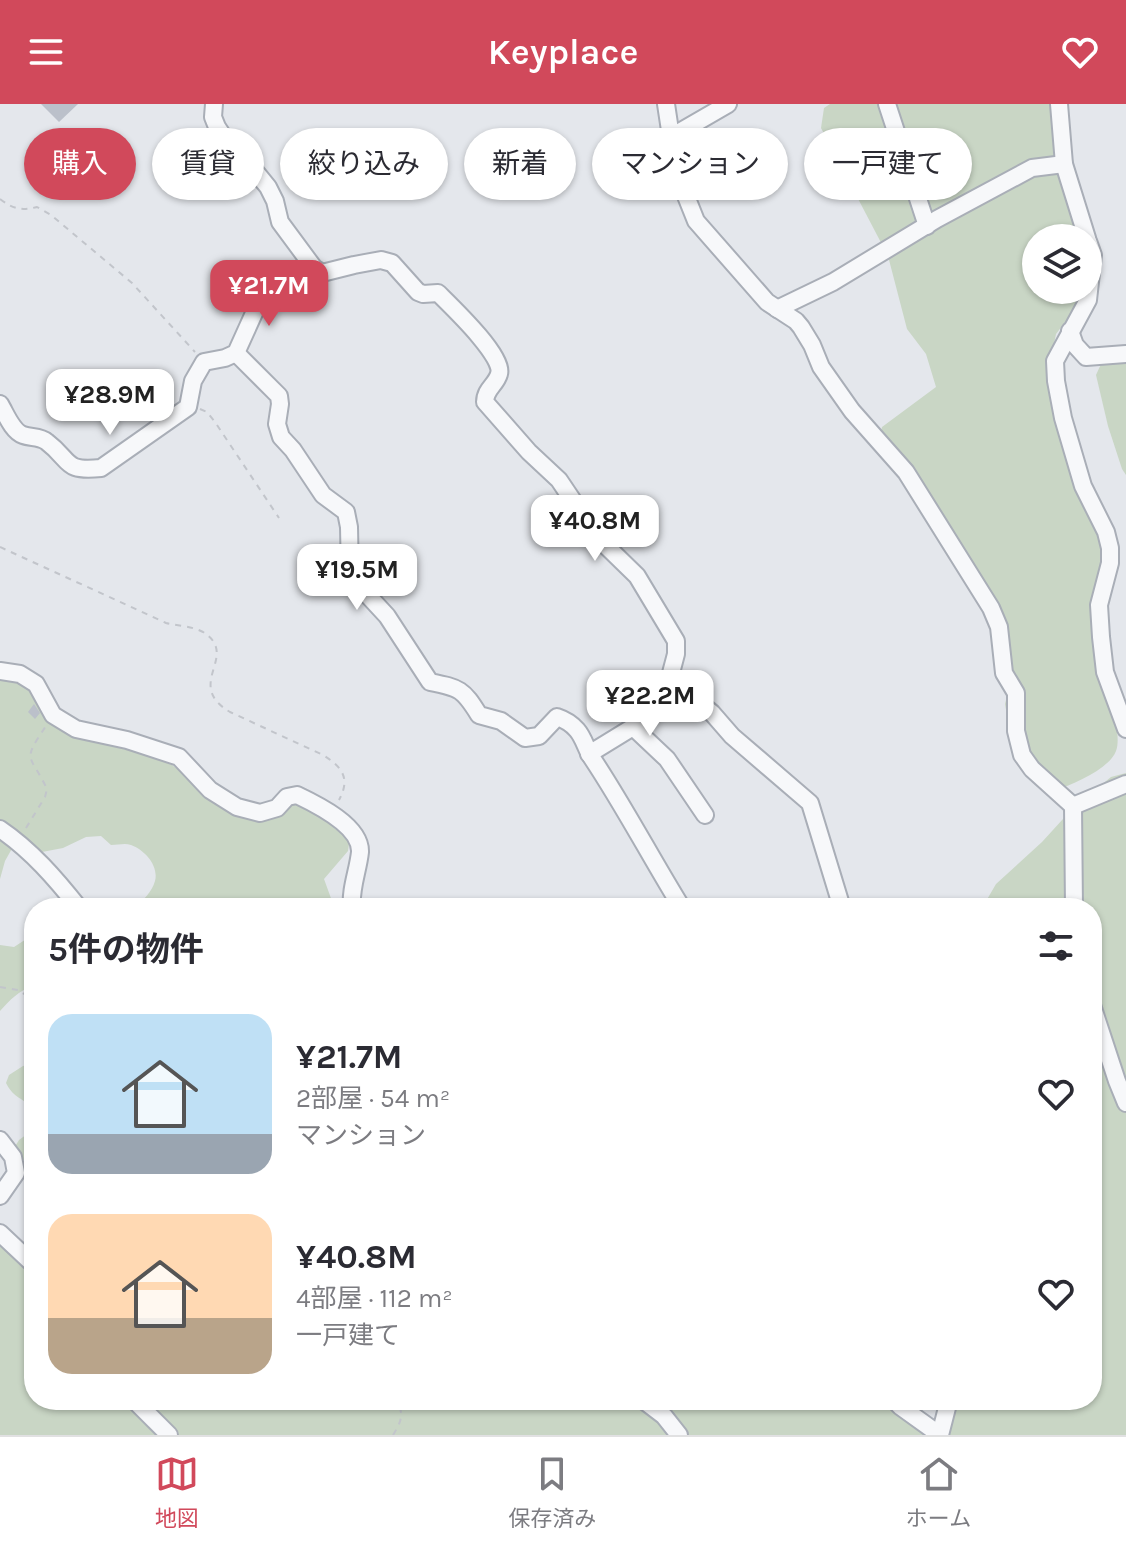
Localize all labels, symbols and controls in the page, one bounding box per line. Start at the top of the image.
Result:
icon: menu [24,30,68,74]
icon: heart [1058,30,1102,74]
text: Keyplace [488,31,638,73]
chip: 購入 [24,128,136,200]
chip: 賃貸 [152,128,264,200]
chip: 絞り込み [280,128,448,200]
chip: 新着 [464,128,576,200]
chip: マンション [592,128,788,200]
chip: 一戸建て [804,128,972,200]
map controls [1022,224,1102,304]
button: layers [1022,224,1102,304]
pin: ¥21.7M [204,260,334,328]
text: ¥21.7M [228,270,310,301]
pin: ¥28.9M [45,369,175,437]
text: ¥28.9M [64,379,156,410]
pin: ¥40.8M [530,495,660,563]
text: ¥40.8M [549,505,641,536]
pin: ¥19.5M [292,544,422,612]
text: ¥19.5M [315,554,399,585]
pin: ¥22.2M [585,670,715,738]
text: ¥22.2M [605,680,695,711]
icon: filters [1034,924,1078,968]
text: 5件の物件 [48,930,204,970]
text: ¥21.7M [296,1037,403,1077]
icon: home [112,1046,208,1142]
icon: heart [1034,1072,1078,1116]
text: 2部屋 · 54 m² [296,1083,450,1114]
text: マンション [296,1120,426,1151]
text: ¥40.8M [296,1237,417,1277]
icon: home [112,1246,208,1342]
icon: heart [1034,1272,1078,1316]
text: 4部屋 · 112 m² [296,1283,453,1314]
text: 一戸建て [296,1320,400,1351]
tab: 地図 [155,1452,199,1532]
tab: 保存済み [508,1452,596,1532]
tab: ホーム [906,1452,971,1532]

